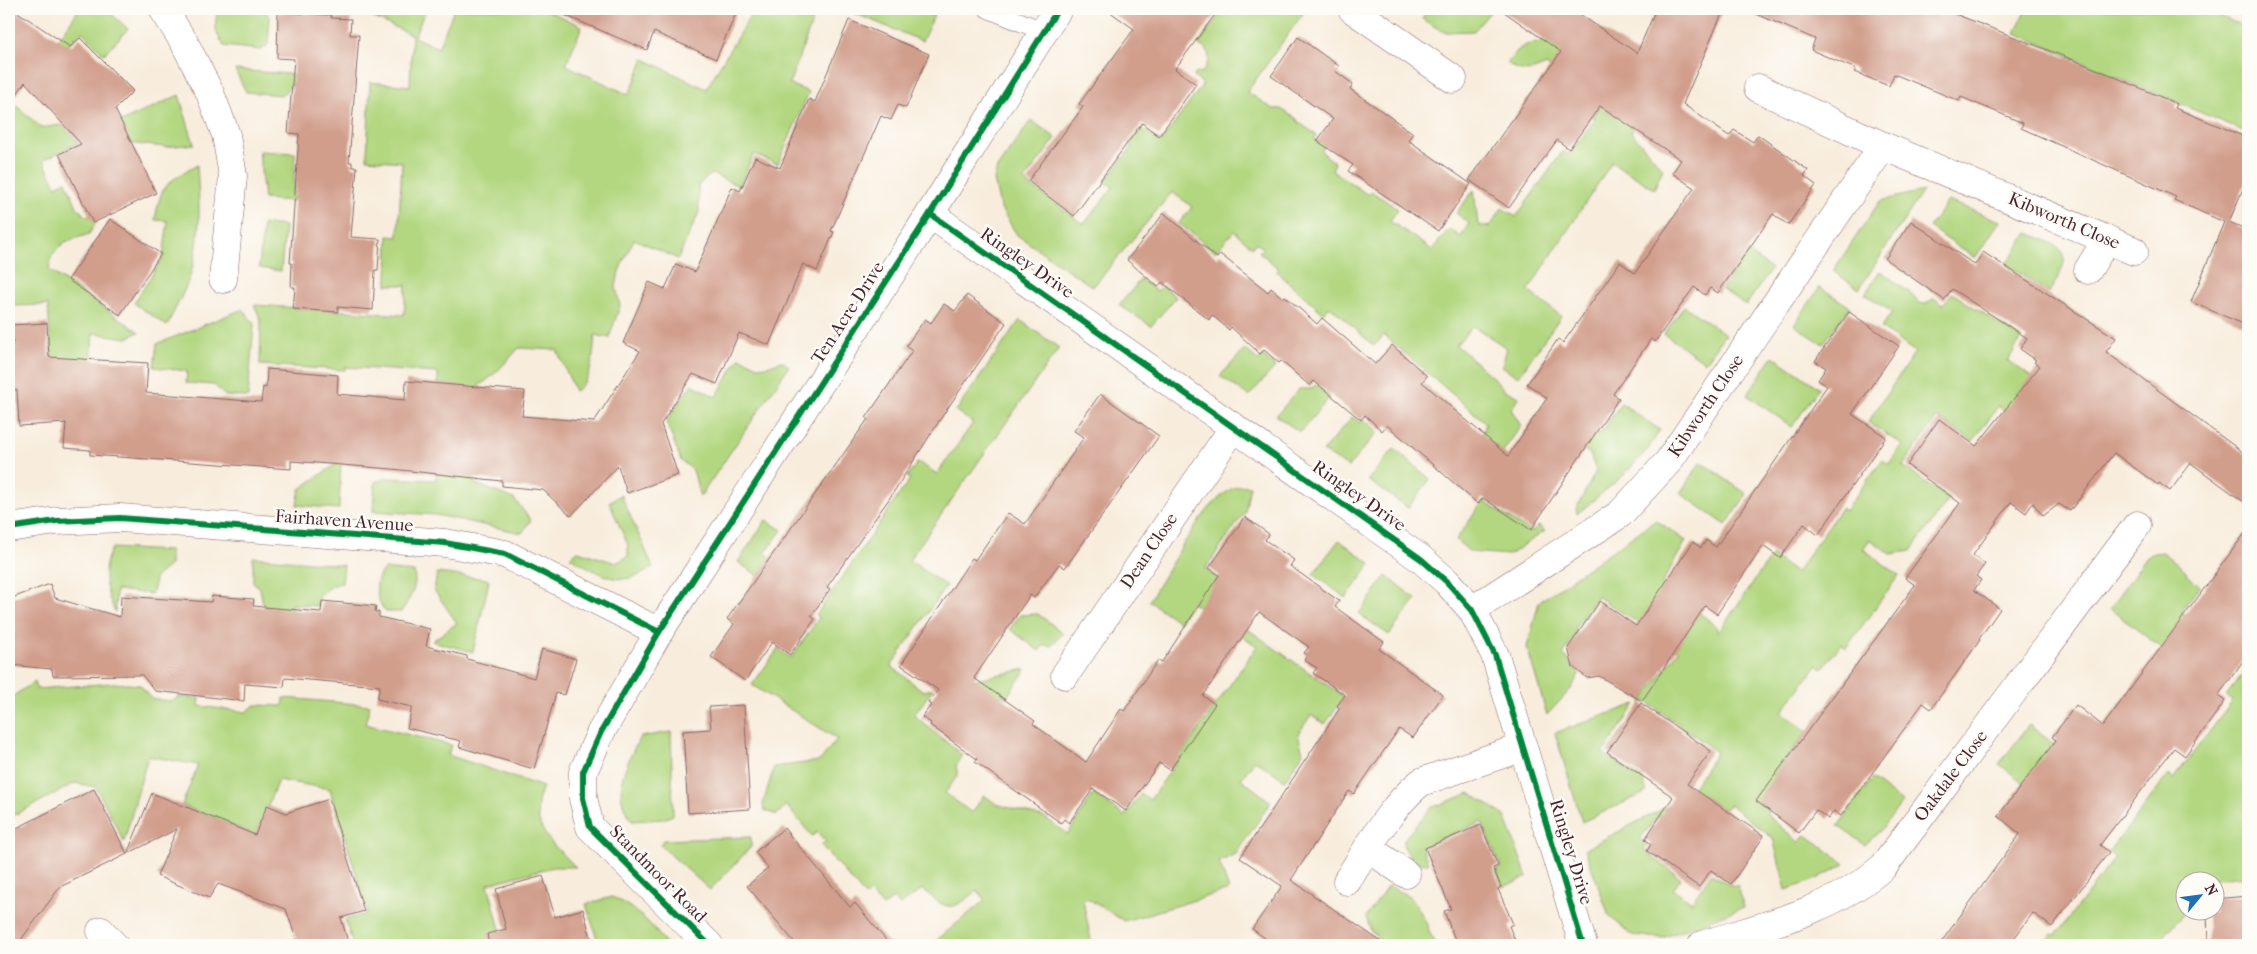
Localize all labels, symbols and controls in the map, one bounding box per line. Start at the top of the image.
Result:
street label: Kibworth Close [2005,188,2123,254]
street label: Ringley Drive [976,223,1078,303]
street label: Ten Acre Drive [807,258,889,368]
street label: Kibworth Close [1664,351,1748,461]
street label: Ringley Drive [1308,456,1410,536]
street label: Fairhaven Avenue [274,506,414,536]
street label: Dean Close [1116,509,1182,593]
street label: Oakdale Close [1910,726,1992,826]
street label: Ringley Drive [1545,797,1597,907]
street label: Standmoor Road [605,821,711,927]
north arrow [2174,872,2224,922]
text: N [2201,881,2221,899]

